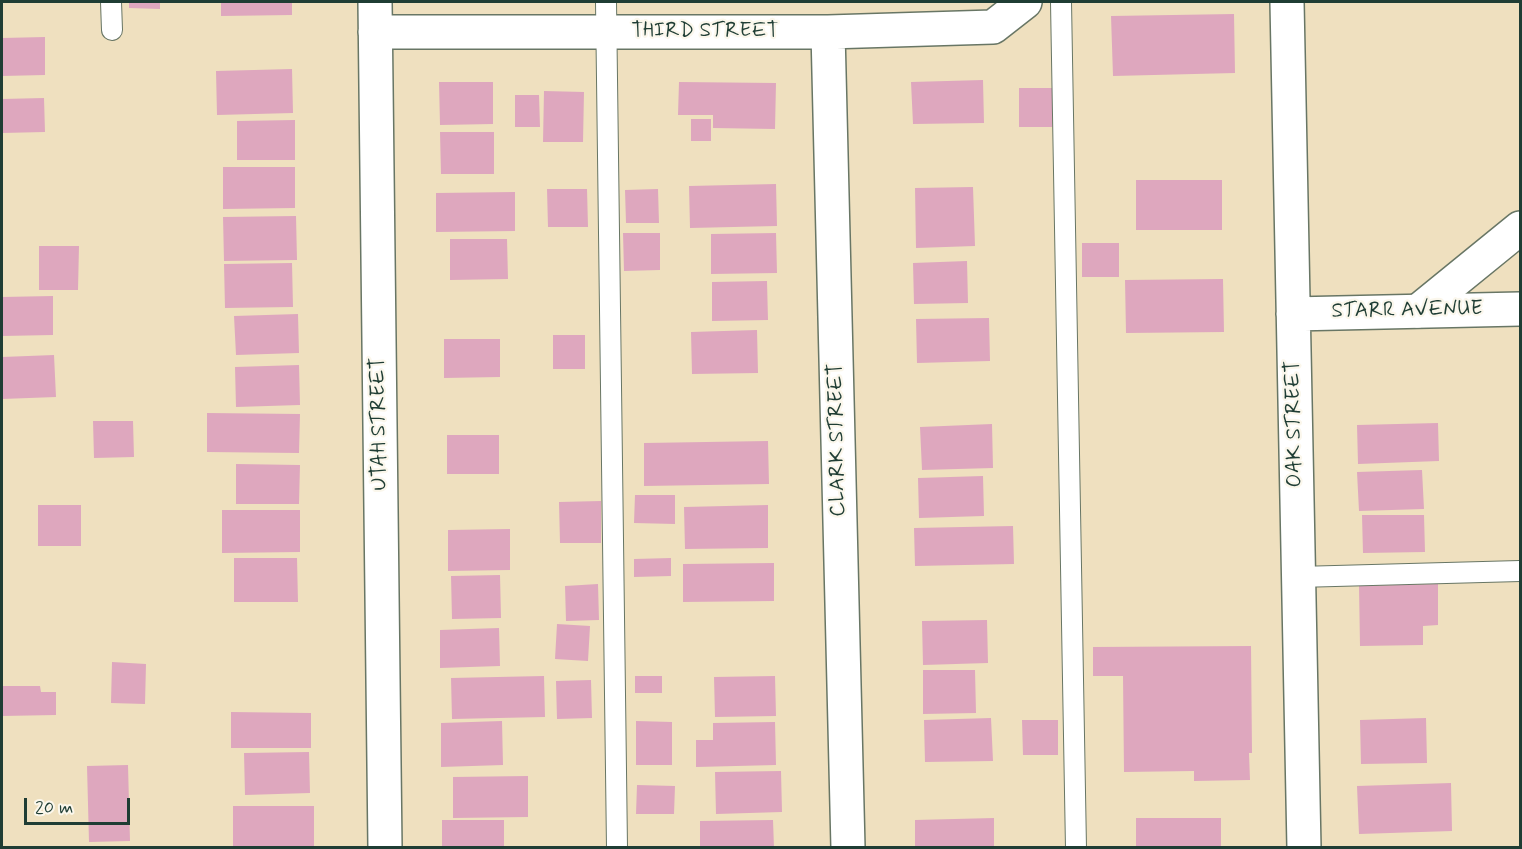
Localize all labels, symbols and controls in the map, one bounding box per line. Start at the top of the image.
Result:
street label: THIRD STREET [631,19,779,45]
street label: STARR AVENUE [1331,297,1483,325]
street label: UTAH STREET [366,357,394,491]
street label: OAK STREET [1281,360,1309,488]
street label: CLARK STREET [824,363,852,517]
scale bar [27,786,134,824]
text: 20 m [35,796,73,820]

